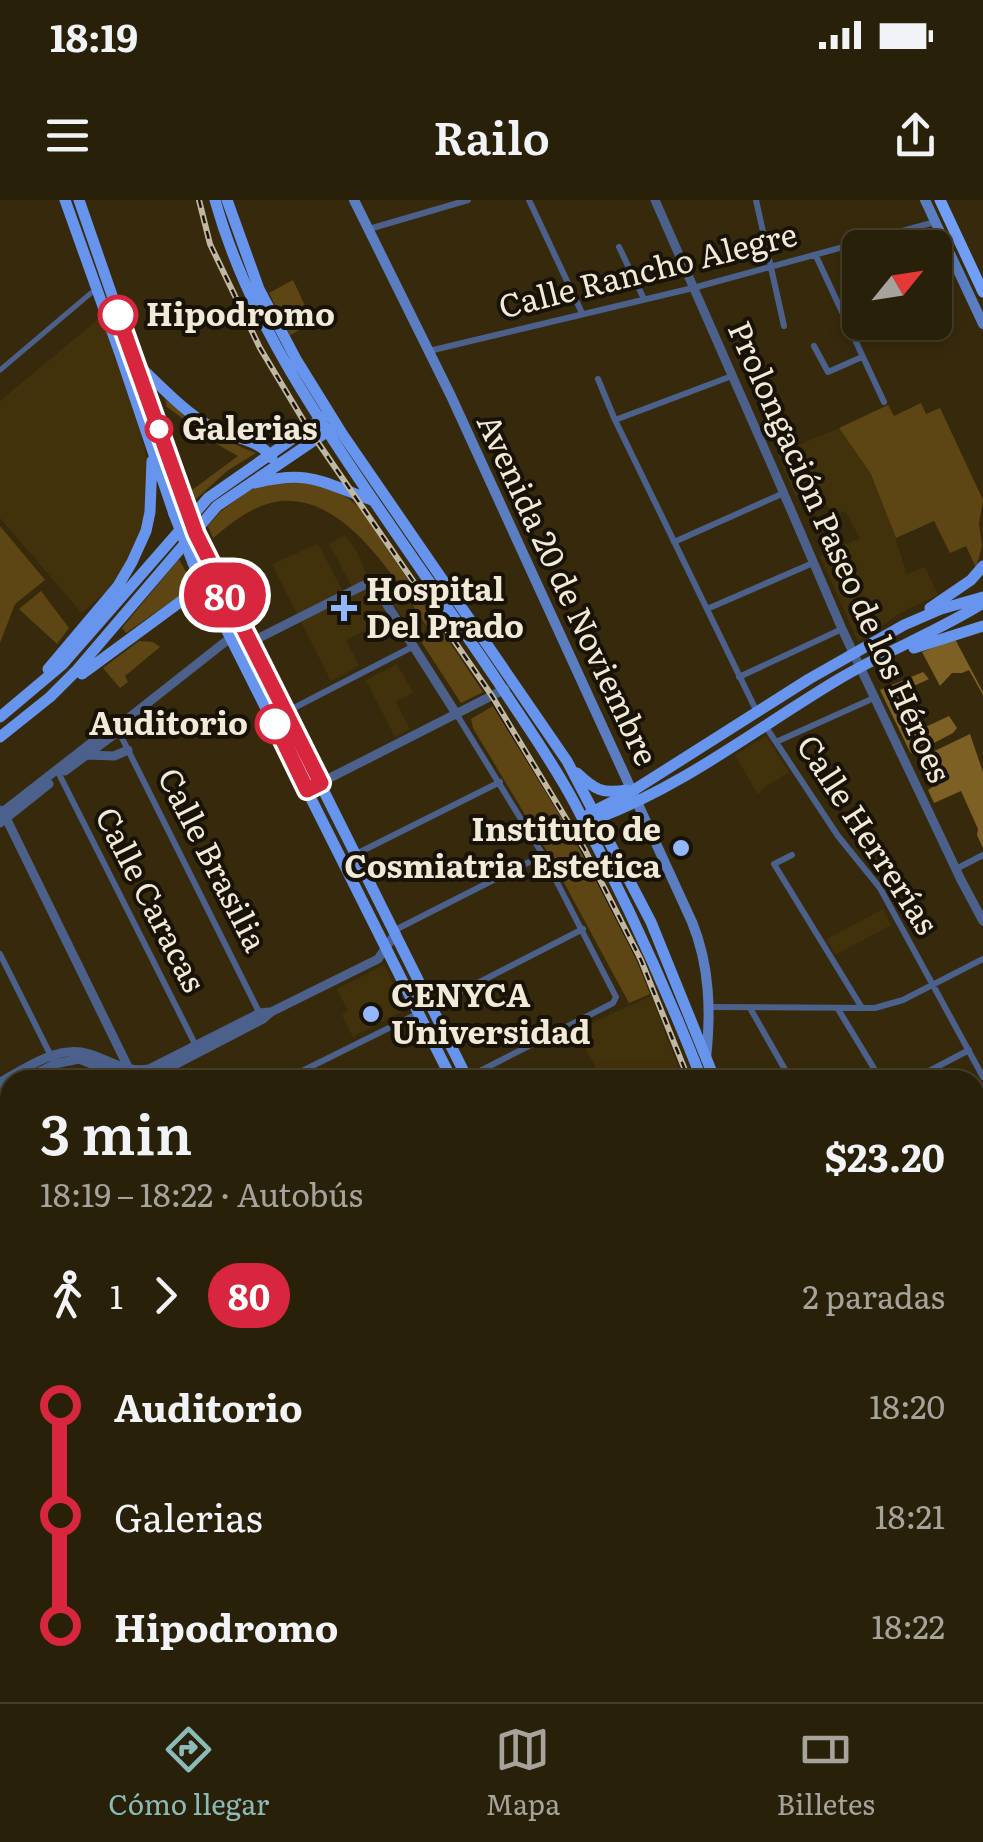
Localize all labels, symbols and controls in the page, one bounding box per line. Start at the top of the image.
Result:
text: 18:19 [50,7,138,64]
text: Railo [433,102,550,169]
icon: menu [40,108,95,163]
icon: share [888,108,943,163]
street label: Calle Rancho Alegre [493,208,801,328]
north arrow [842,230,952,340]
map controls [842,230,952,340]
place label: Hipodromo [146,288,335,336]
marker: Hipodromo [99,296,137,334]
street label: Prolongación Paseo de los Héroes [718,312,966,789]
place label: Galerias [182,402,318,450]
street label: Avenida 20 de Noviembre [467,405,672,773]
marker: Galerias [146,416,172,442]
line badge: 80 [180,562,270,628]
place label: Hospital Del Prado [366,563,524,648]
text: 80 [204,569,246,621]
marker: Hospital Del Prado [331,595,357,621]
place label: Auditorio [89,697,248,745]
marker: Auditorio [256,705,294,743]
street label: Calle Herrerías [787,724,952,943]
street label: Calle Brasilia [148,758,282,959]
street label: Calle Caracas [85,798,220,1000]
place label: Instituto de Cosmiatria Estetica [344,803,661,888]
marker: Instituto de Cosmiatria Estetica [670,837,692,859]
place label: CENYCA Universidad [391,969,591,1054]
marker: CENYCA Universidad [360,1003,382,1025]
text: 3 min [40,1090,192,1172]
text: $23.20 [824,1127,945,1184]
text: 18:19 – 18:22 · Autobús [40,1169,363,1217]
icon: walk [40,1268,95,1323]
icon: forward [138,1268,193,1323]
text: 80 [228,1269,270,1321]
text: 1 [110,1271,123,1319]
text: 2 paradas [803,1271,945,1319]
text: Auditorio [114,1377,303,1434]
text: 18:20 [869,1381,945,1429]
text: Galerias [114,1487,263,1544]
text: 18:21 [875,1491,945,1539]
text: Hipodromo [114,1597,338,1654]
text: 18:22 [872,1601,945,1649]
tab: Cómo llegar [108,1722,269,1824]
tab: Mapa [486,1722,560,1824]
tab: Billetes [777,1722,875,1824]

